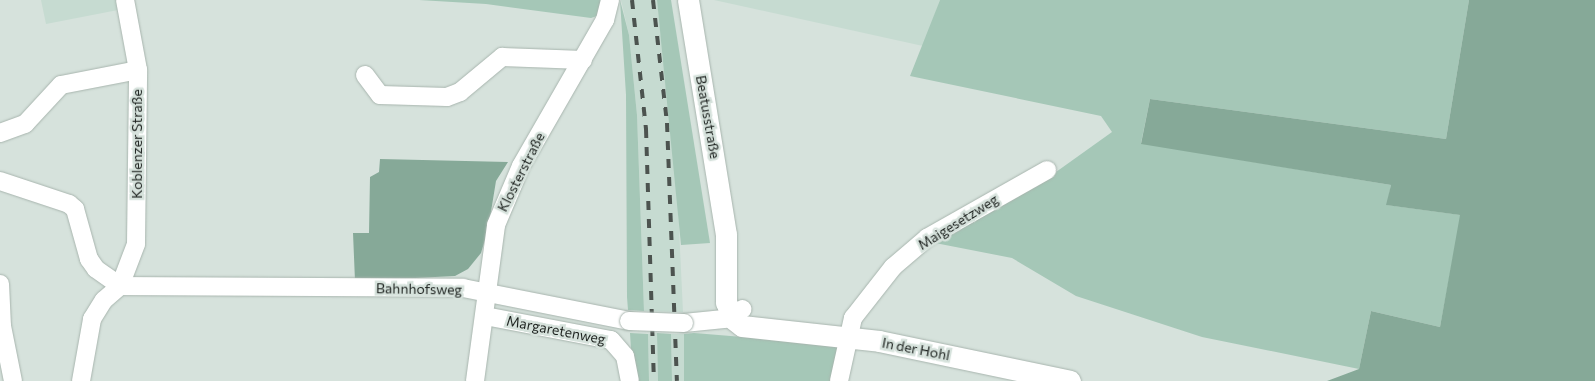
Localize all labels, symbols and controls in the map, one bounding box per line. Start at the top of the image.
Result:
street label: Beatusstraße [692,74,724,160]
street label: Koblenzer Straße [129,89,145,199]
street label: Klosterstraße [494,130,548,214]
street label: Maigesetzweg [915,191,1001,253]
street label: Bahnhofsweg [376,280,462,298]
street label: Margaretenweg [505,312,607,348]
street label: In der Hohl [881,334,951,364]

